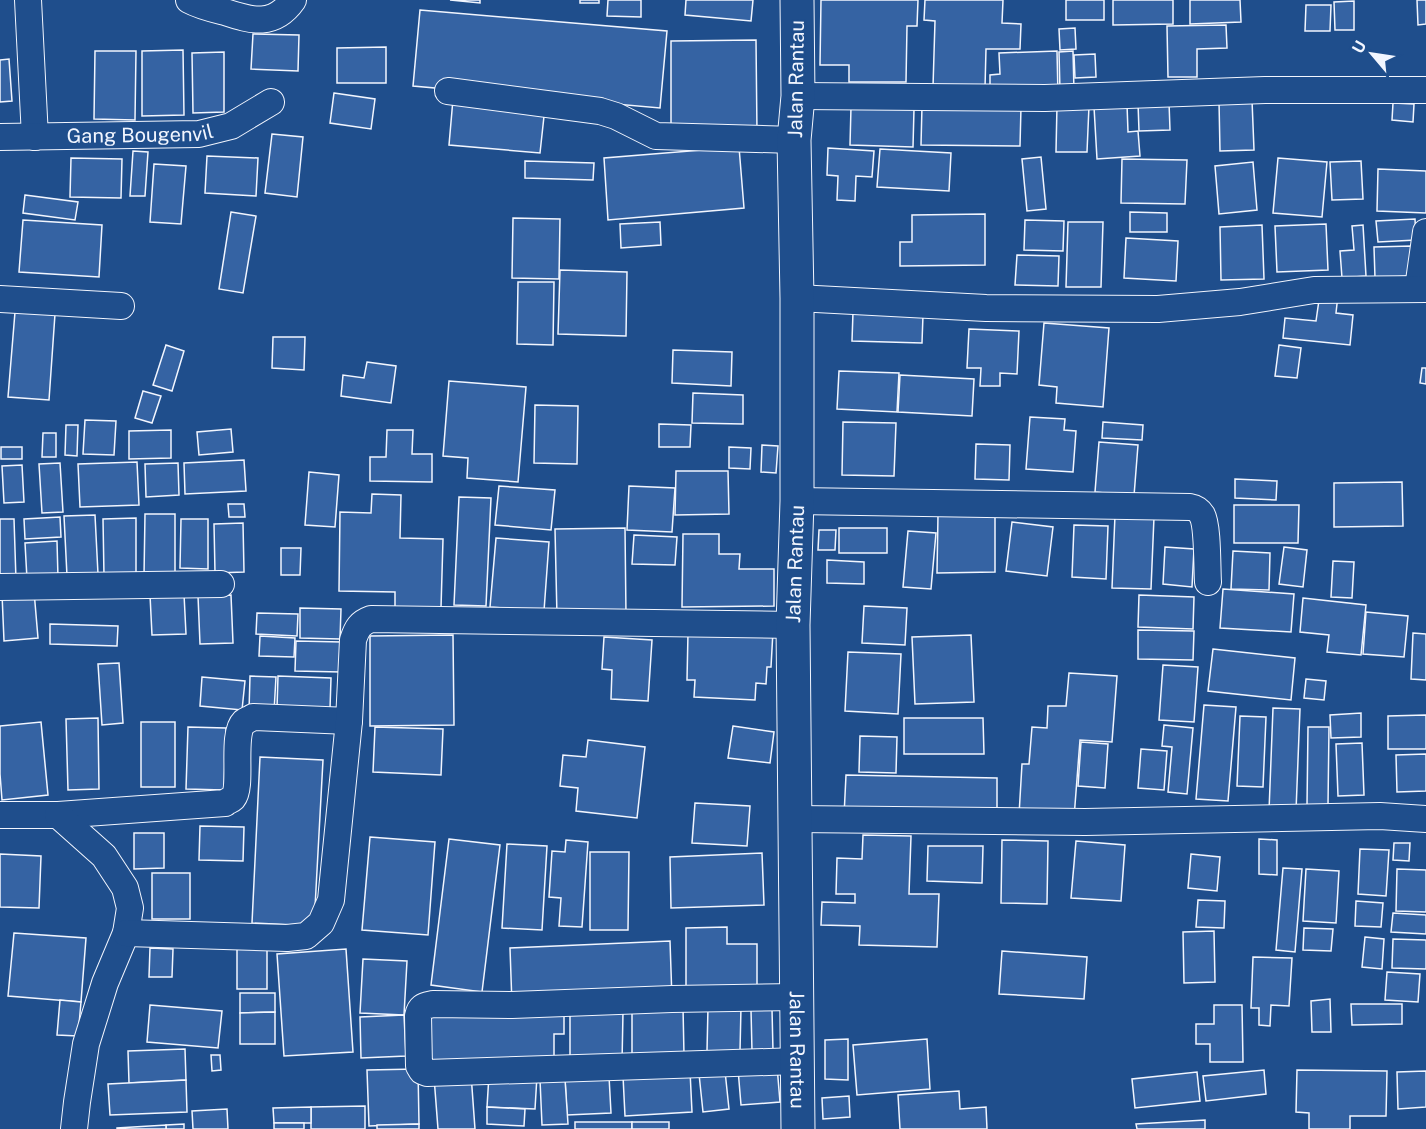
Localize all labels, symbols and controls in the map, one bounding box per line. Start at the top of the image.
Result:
street label: Jalan Rantau [783,20,809,138]
north arrow [1342,24,1402,84]
text: U [1348,37,1370,57]
street label: Gang Bougenvil [66,119,216,148]
street label: Jalan Rantau [781,505,809,623]
street label: Jalan Rantau [785,990,810,1109]

